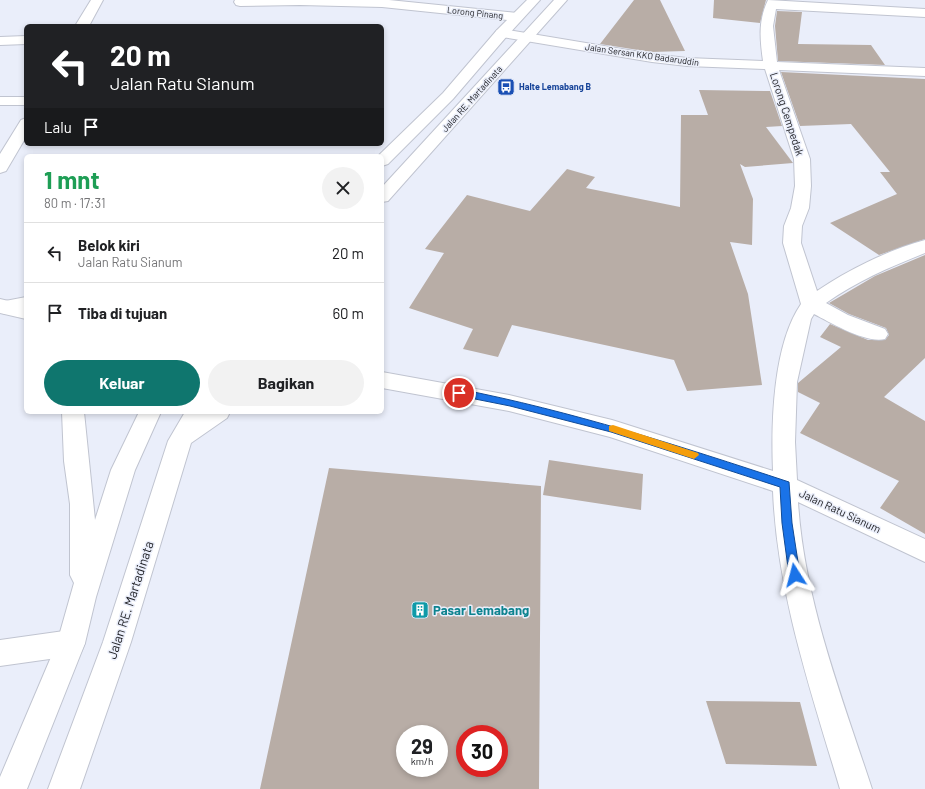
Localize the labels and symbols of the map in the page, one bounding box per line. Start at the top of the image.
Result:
street label: Lorong Pinang [446,4,504,21]
street label: Jalan Sersan KKO Badaruddin [584,41,700,68]
street label: Jalan RE. Martadinata [439,63,504,134]
street label: Lorong Cempedak [768,71,807,158]
bus stop icon: Halte Lemabang B [496,77,516,97]
place label: Halte Lemabang B [519,81,592,92]
pin [442,376,476,410]
street label: Jalan Ratu Sianum [797,486,883,535]
street label: Jalan RE. Martadinata [103,539,157,661]
position arrow [774,554,816,596]
building icon: Pasar Lemabang [410,600,430,620]
place label: Pasar Lemabang [433,602,529,618]
speed limit sign: 30 [456,725,508,777]

